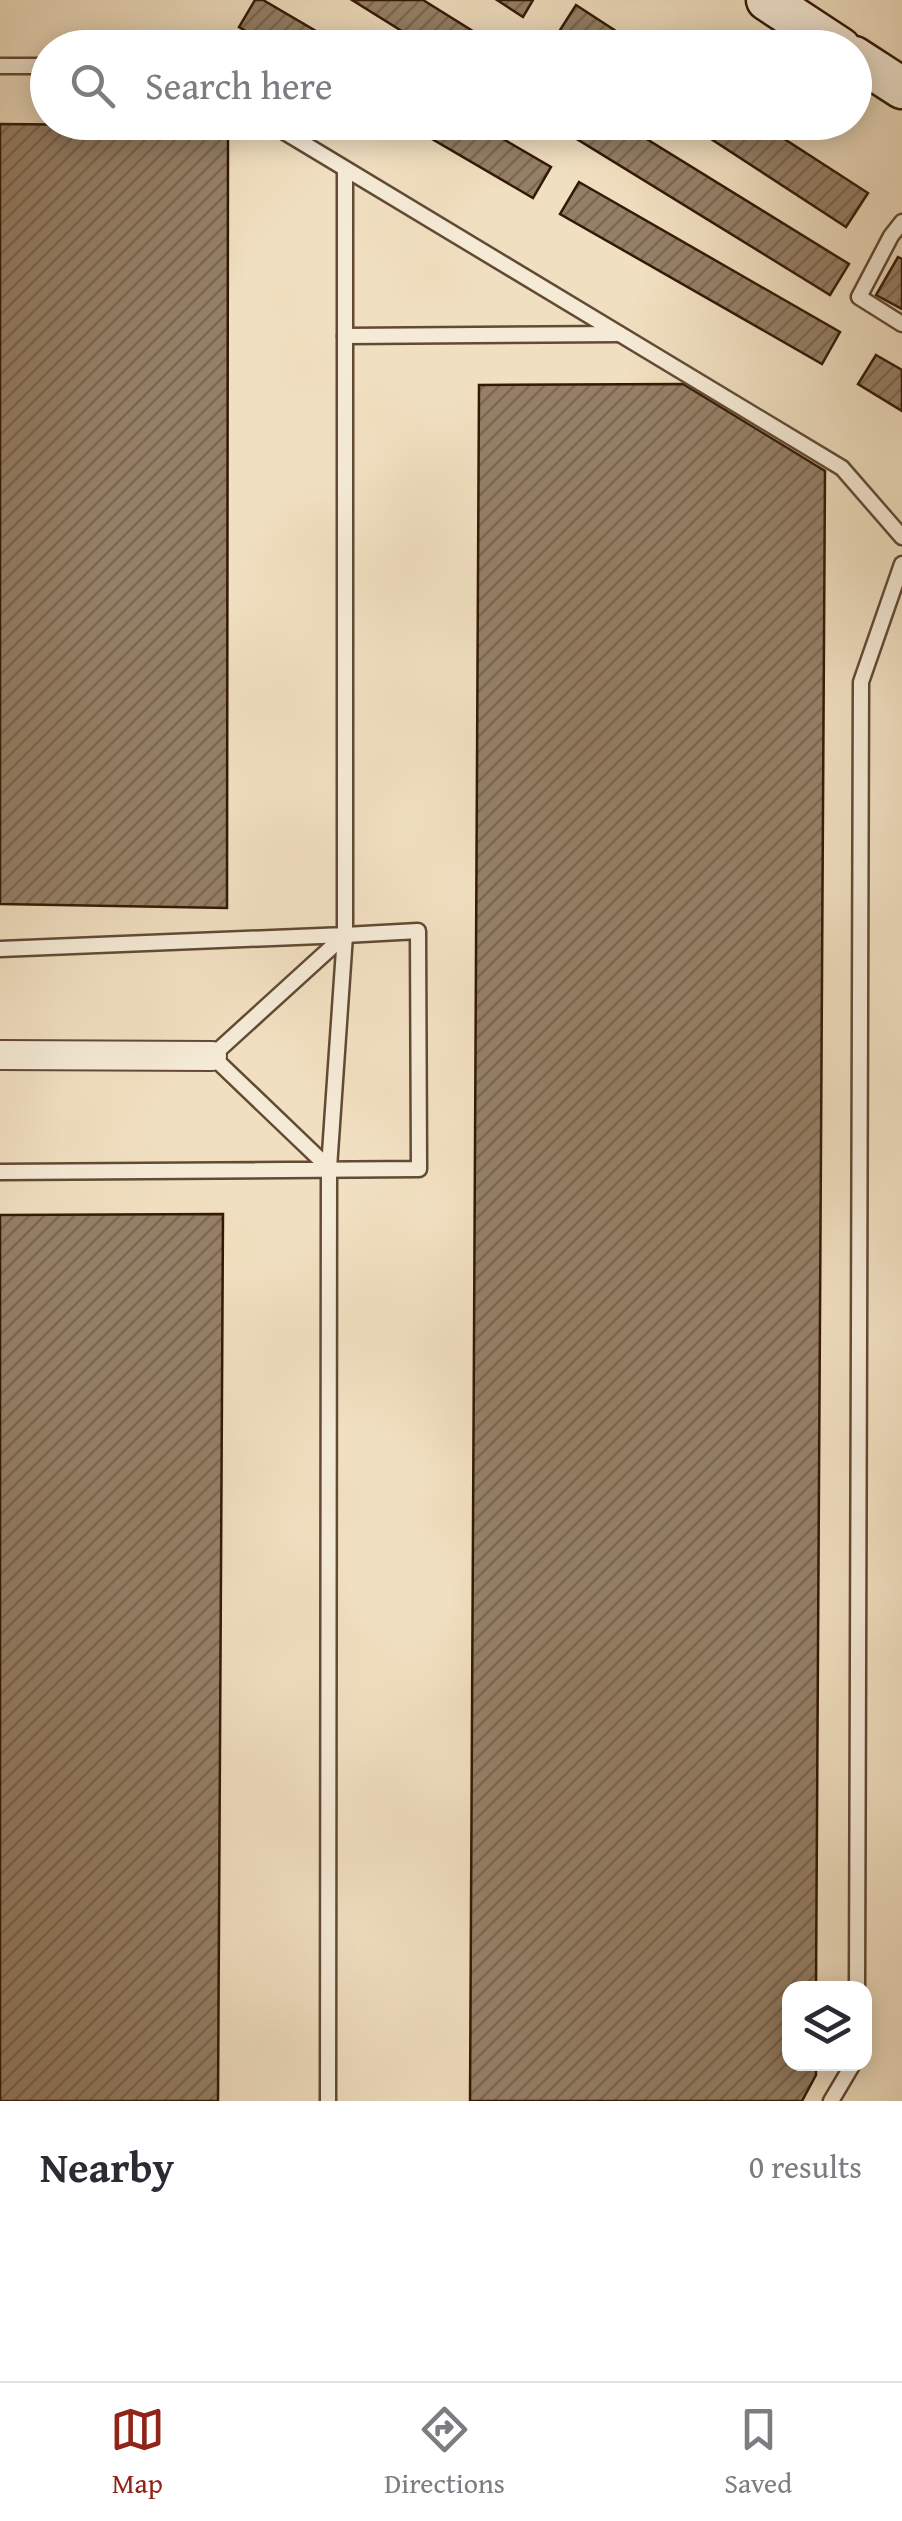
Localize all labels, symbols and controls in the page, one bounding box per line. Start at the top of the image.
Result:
search box [30,30,872,140]
text: Search here [145,57,333,113]
icon: search [65,58,120,113]
map controls [782,1981,872,2071]
button: layers [782,1981,872,2071]
text: Nearby [40,2136,174,2197]
text: 0 results [749,2143,862,2190]
tab: Map [110,2402,165,2503]
tab: Directions [384,2402,505,2503]
tab: Saved [724,2402,792,2503]

